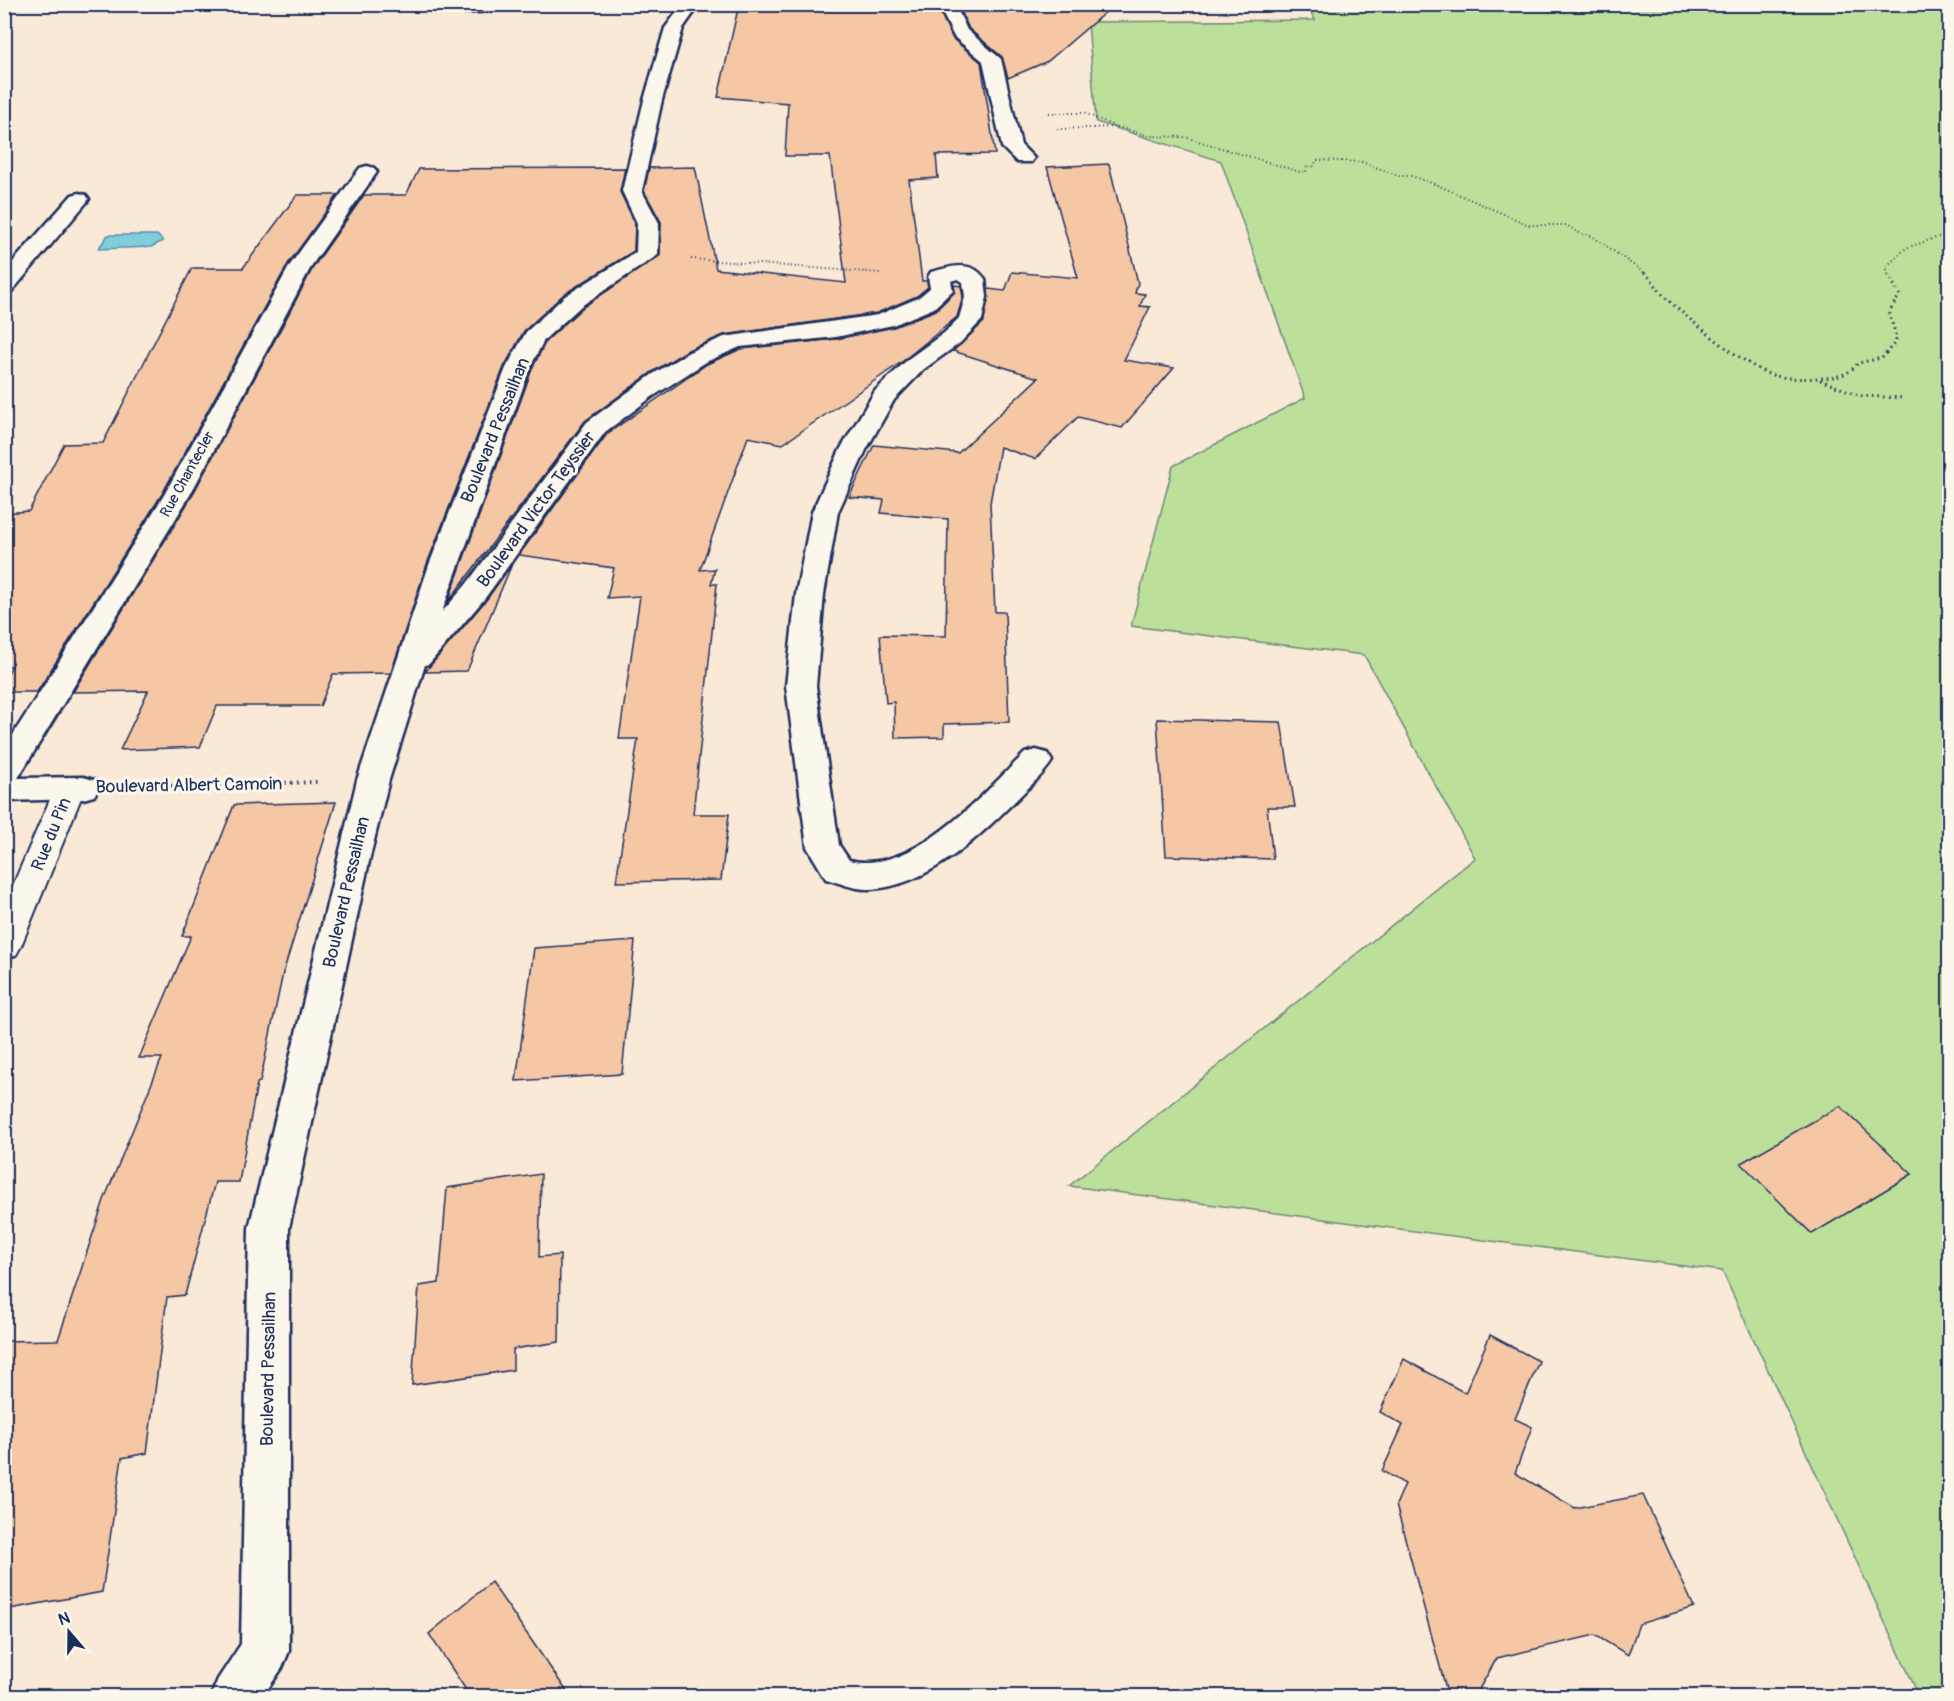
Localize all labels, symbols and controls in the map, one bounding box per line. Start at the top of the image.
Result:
street label: Boulevard Pessailhan [456,354,535,506]
street label: Boulevard Victor Teyssier [472,426,601,592]
street label: Rue Chantecler [156,427,219,521]
street label: Boulevard Albert Camoin [95,772,283,799]
street label: Rue du Pin [26,794,77,874]
street label: Boulevard Pessailhan [318,814,375,970]
street label: Boulevard Pessailhan [256,1292,281,1446]
north arrow [39,1602,99,1662]
text: N [56,1608,73,1630]

